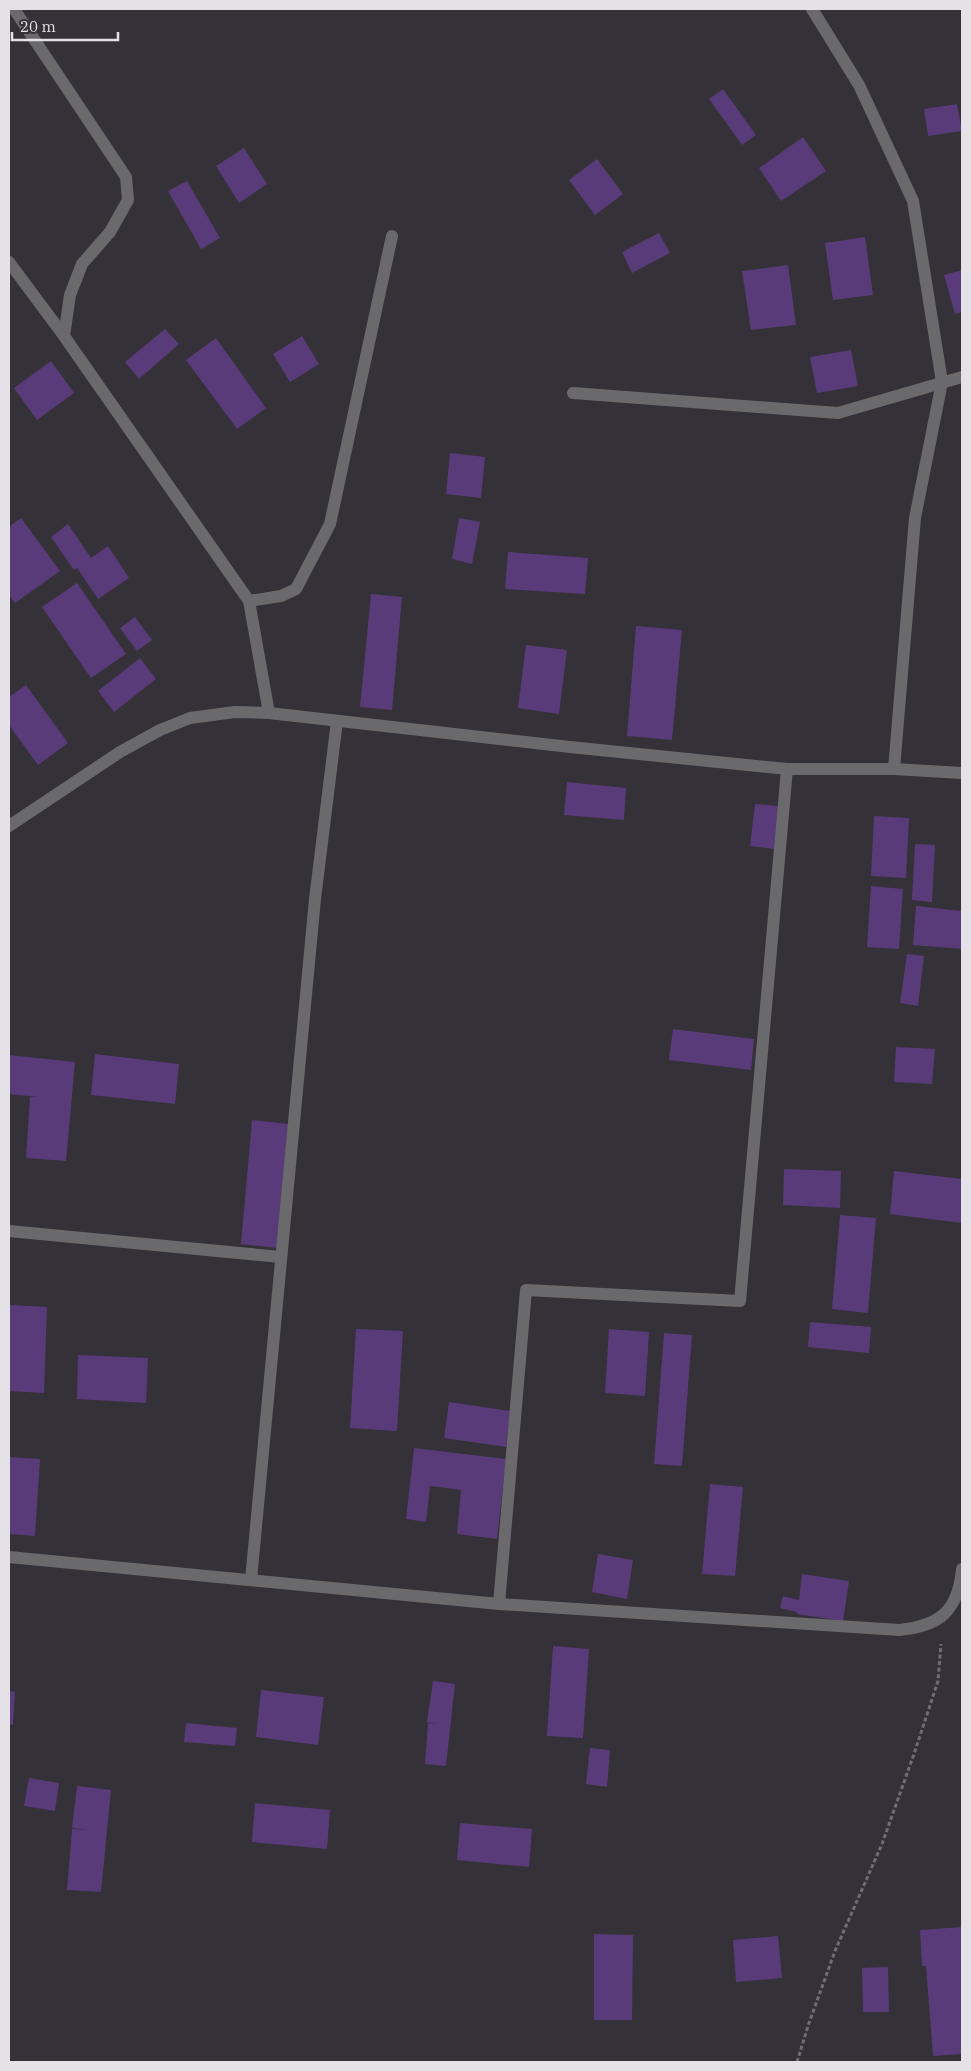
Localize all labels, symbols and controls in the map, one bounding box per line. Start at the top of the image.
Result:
scale bar [12,10,119,42]
text: 20 m [20,17,56,36]

